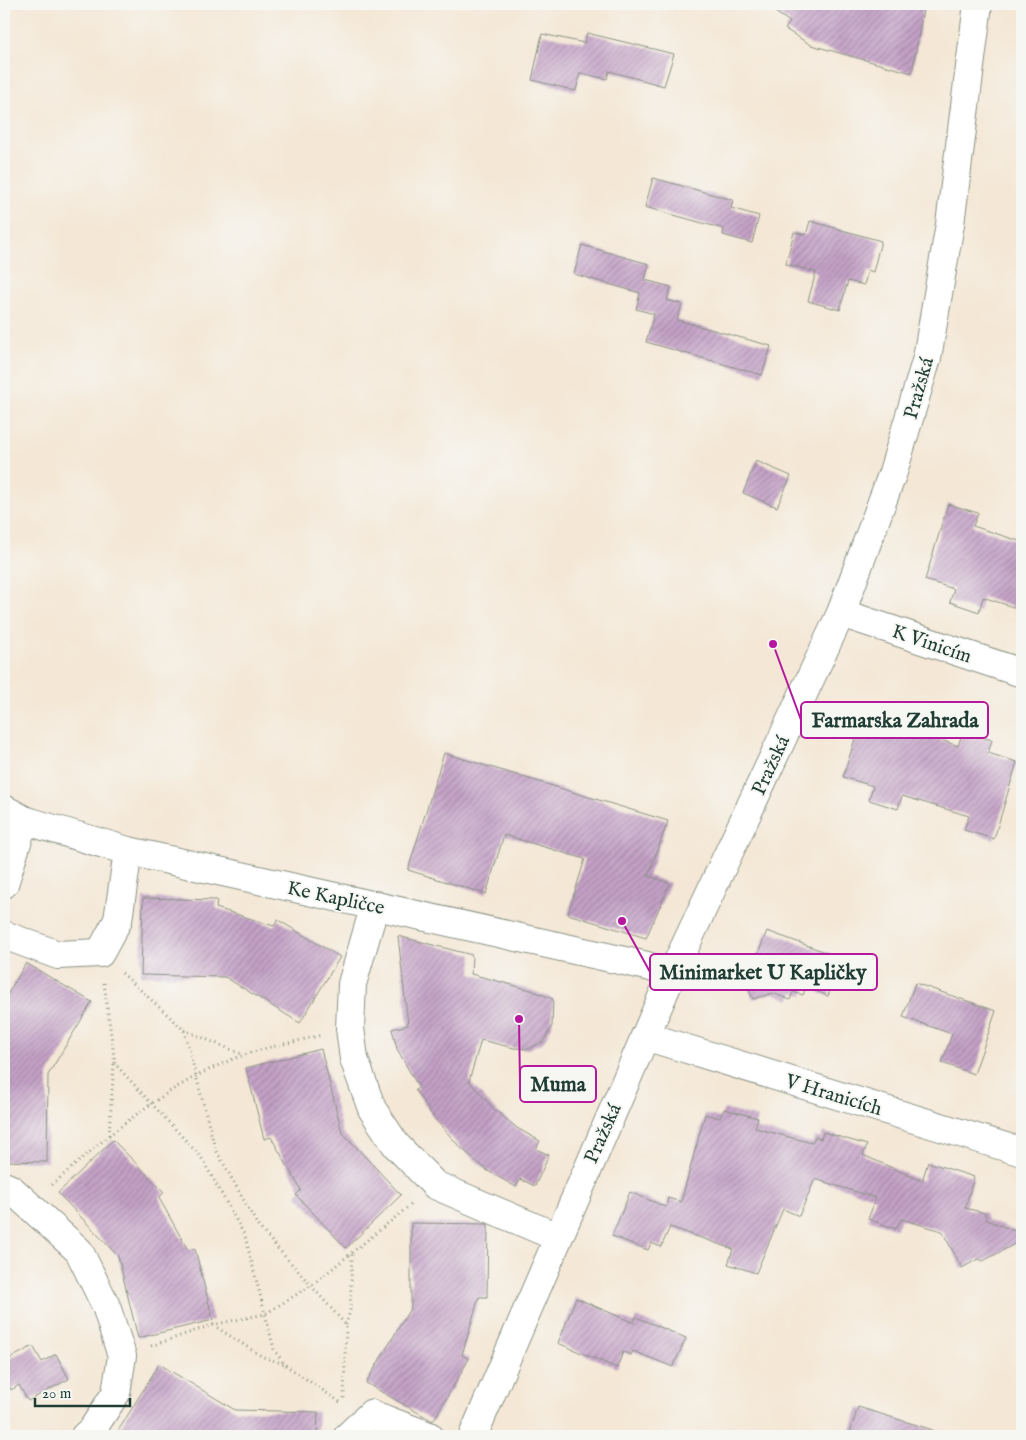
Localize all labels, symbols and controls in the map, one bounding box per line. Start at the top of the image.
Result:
street label: Pražská [899,354,940,422]
street label: K Vinicím [888,619,975,670]
callout: Farmarska Zahrada [801,702,988,738]
text: Farmarska Zahrada [811,708,979,735]
street label: Pražská [747,731,796,800]
street label: Ke Kapličce [285,876,387,921]
callout: Minimarket U Kapličky [650,954,877,990]
text: Minimarket U Kapličky [659,960,867,987]
callout: Muma [520,1066,596,1102]
street label: V Hranicích [781,1069,885,1122]
text: Muma [530,1072,587,1099]
street label: Pražská [579,1099,628,1168]
scale bar [35,1375,130,1407]
text: 20 m [42,1384,72,1403]

